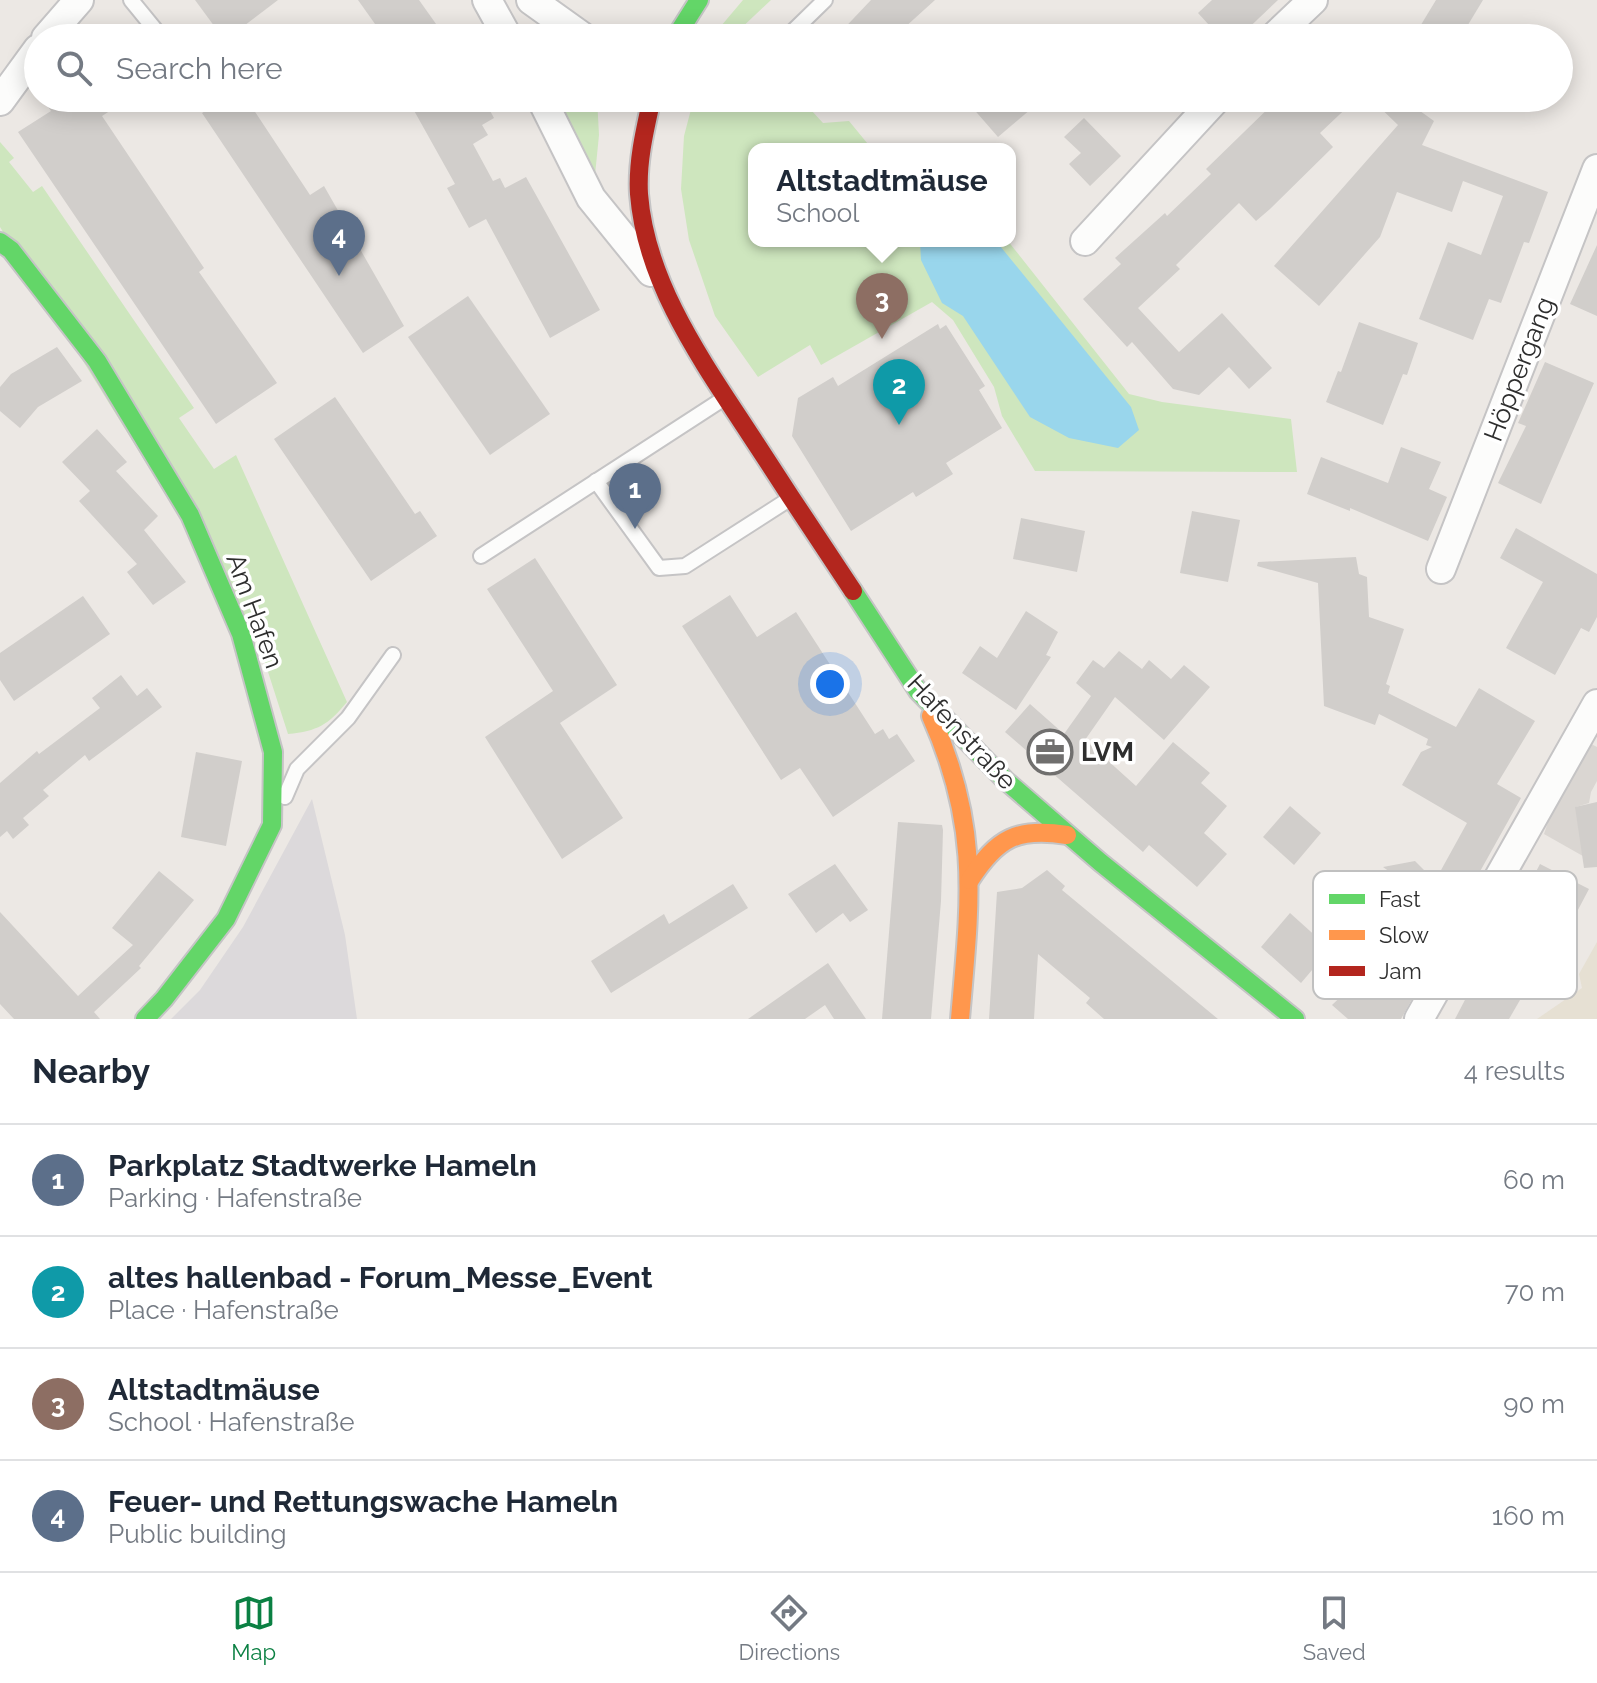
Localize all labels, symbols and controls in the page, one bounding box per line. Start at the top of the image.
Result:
search box [24,24,1573,112]
icon: search [52,46,96,90]
text: Search here [116,51,283,86]
popup [748,143,1016,247]
text: Altstadtmäuse [776,163,988,198]
text: School [776,198,859,228]
pin: 4 [313,210,365,276]
pin: 3 [856,273,908,339]
street label: Höppergang [1478,293,1560,445]
pin: 2 [873,359,925,425]
pin: 1 [609,463,661,529]
street label: Am Hafen [220,550,290,672]
your location [810,664,850,704]
street label: Hafenstraße [901,668,1023,796]
office icon: LVM [1026,728,1074,776]
place label: LVM [1081,737,1134,767]
legend [1313,871,1577,999]
text: Fast [1379,886,1421,912]
text: Slow [1379,922,1429,948]
text: Jam [1379,958,1422,984]
text: Nearby [32,1051,150,1091]
text: 4 results [1464,1056,1565,1086]
text: Parkplatz Stadtwerke Hameln [108,1148,537,1183]
text: 1 [52,1165,64,1195]
text: 60 m [1503,1165,1565,1195]
text: Parking · Hafenstraße [108,1183,362,1213]
text: altes hallenbad - Forum_Messe_Event [108,1260,652,1295]
text: 2 [51,1277,65,1307]
text: 70 m [1505,1277,1565,1307]
text: Place · Hafenstraße [108,1295,339,1325]
text: Altstadtmäuse [108,1372,320,1407]
text: 3 [51,1389,65,1419]
text: 90 m [1503,1389,1565,1419]
text: School · Hafenstraße [108,1407,354,1437]
text: Feuer- und Rettungswache Hameln [108,1484,618,1519]
text: 4 [51,1501,65,1531]
text: 160 m [1492,1501,1565,1531]
text: Public building [108,1519,287,1549]
tab: Map [231,1591,276,1665]
tab: Directions [739,1591,840,1665]
tab: Saved [1303,1591,1366,1665]

